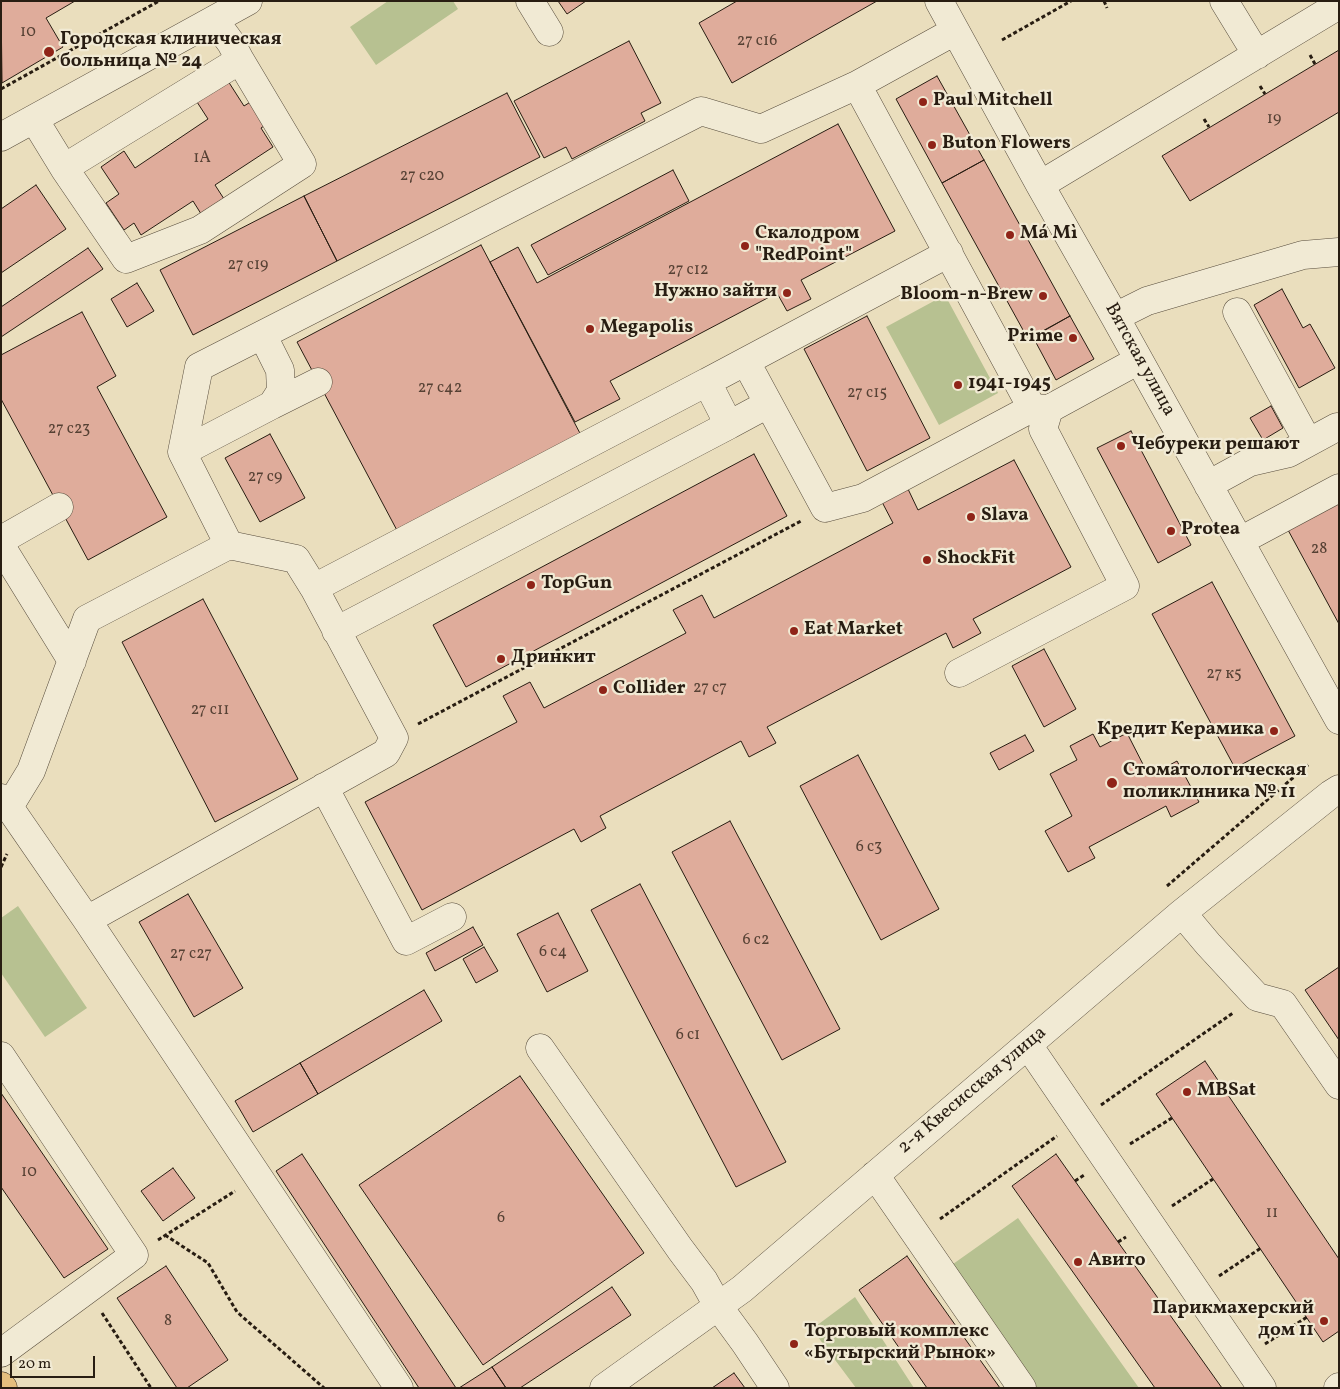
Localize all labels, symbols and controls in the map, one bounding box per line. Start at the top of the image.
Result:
house number: 10 [20,23,36,43]
place label: Городская клиническая больница № 24 [60,30,282,74]
house number: 27 с16 [737,32,777,52]
marker: Городская клиническая больница № 24 [42,45,56,59]
place label: Paul Mitchell [933,91,1053,113]
marker: Paul Mitchell [917,96,929,108]
house number: 19 [1267,110,1281,130]
place label: Buton Flowers [942,134,1071,156]
marker: Buton Flowers [926,139,938,151]
house number: 1А [193,149,211,169]
house number: 27 с20 [400,167,444,187]
place label: Скалодром "RedPoint" [755,224,860,268]
place label: Má Mì [1020,224,1078,246]
marker: Má Mì [1004,229,1016,241]
marker: Скалодром "RedPoint" [739,240,751,252]
house number: 27 с19 [228,256,268,276]
house number: 27 с12 [667,261,709,281]
place label: Нужно зайти [654,282,777,304]
place label: Bloom-n-Brew [900,285,1033,307]
marker: Нужно зайти [781,287,793,299]
marker: Bloom-n-Brew [1037,290,1049,302]
street label: Вятская улица [1099,299,1179,421]
place label: Megapolis [600,318,693,340]
marker: Megapolis [584,323,596,335]
place label: Prime [1007,327,1063,349]
marker: Prime [1067,332,1079,344]
place label: 1941-1945 [968,374,1051,396]
house number: 27 с42 [418,379,462,399]
marker: 1941-1945 [952,379,964,391]
house number: 27 с15 [847,384,887,404]
house number: 27 с23 [48,420,90,440]
place label: Чебуреки решают [1131,435,1300,457]
marker: Чебуреки решают [1115,440,1127,452]
house number: 27 с9 [248,468,282,488]
place label: Slava [981,506,1029,528]
marker: Slava [965,511,977,523]
place label: Protea [1181,520,1240,542]
marker: Protea [1165,525,1177,537]
house number: 28 [1311,540,1327,560]
place label: ShockFit [937,549,1015,571]
marker: ShockFit [921,554,933,566]
place label: TopGun [541,574,612,596]
marker: TopGun [525,579,537,591]
place label: Eat Market [804,620,903,642]
marker: Eat Market [788,625,800,637]
place label: Дринкит [511,648,596,670]
marker: Дринкит [495,653,507,665]
house number: 27 к5 [1206,665,1242,685]
place label: Collider [613,679,686,701]
house number: 27 с7 [693,679,727,699]
marker: Collider [597,684,609,696]
house number: 27 с11 [191,701,229,721]
place label: Кредит Керамика [1097,720,1264,742]
marker: Кредит Керамика [1268,725,1280,737]
place label: Стоматологическая поликлиника № 11 [1123,761,1307,805]
marker: Стоматологическая поликлиника № 11 [1105,776,1119,790]
house number: 6 с3 [856,838,882,858]
house number: 6 с2 [742,931,770,951]
house number: 6 с4 [539,943,567,963]
house number: 27 с27 [170,945,212,965]
street label: 2-я Квесисская улица [894,1022,1052,1160]
house number: 6 с1 [676,1026,700,1046]
place label: MBSat [1197,1081,1256,1103]
marker: MBSat [1181,1086,1193,1098]
house number: 10 [21,1163,37,1183]
house number: 11 [1266,1204,1278,1224]
house number: 6 [497,1209,505,1229]
place label: Авито [1088,1251,1146,1273]
marker: Авито [1072,1256,1084,1268]
place label: Парикмахерский дом 11 [1153,1299,1314,1343]
house number: 8 [164,1312,172,1332]
marker: Парикмахерский дом 11 [1318,1315,1330,1327]
place label: Торговый комплекс «Бутырский Рынок» [804,1322,996,1366]
marker: Торговый комплекс «Бутырский Рынок» [788,1338,800,1350]
scale bar [12,1346,98,1378]
text: 20 m [18,1354,51,1375]

